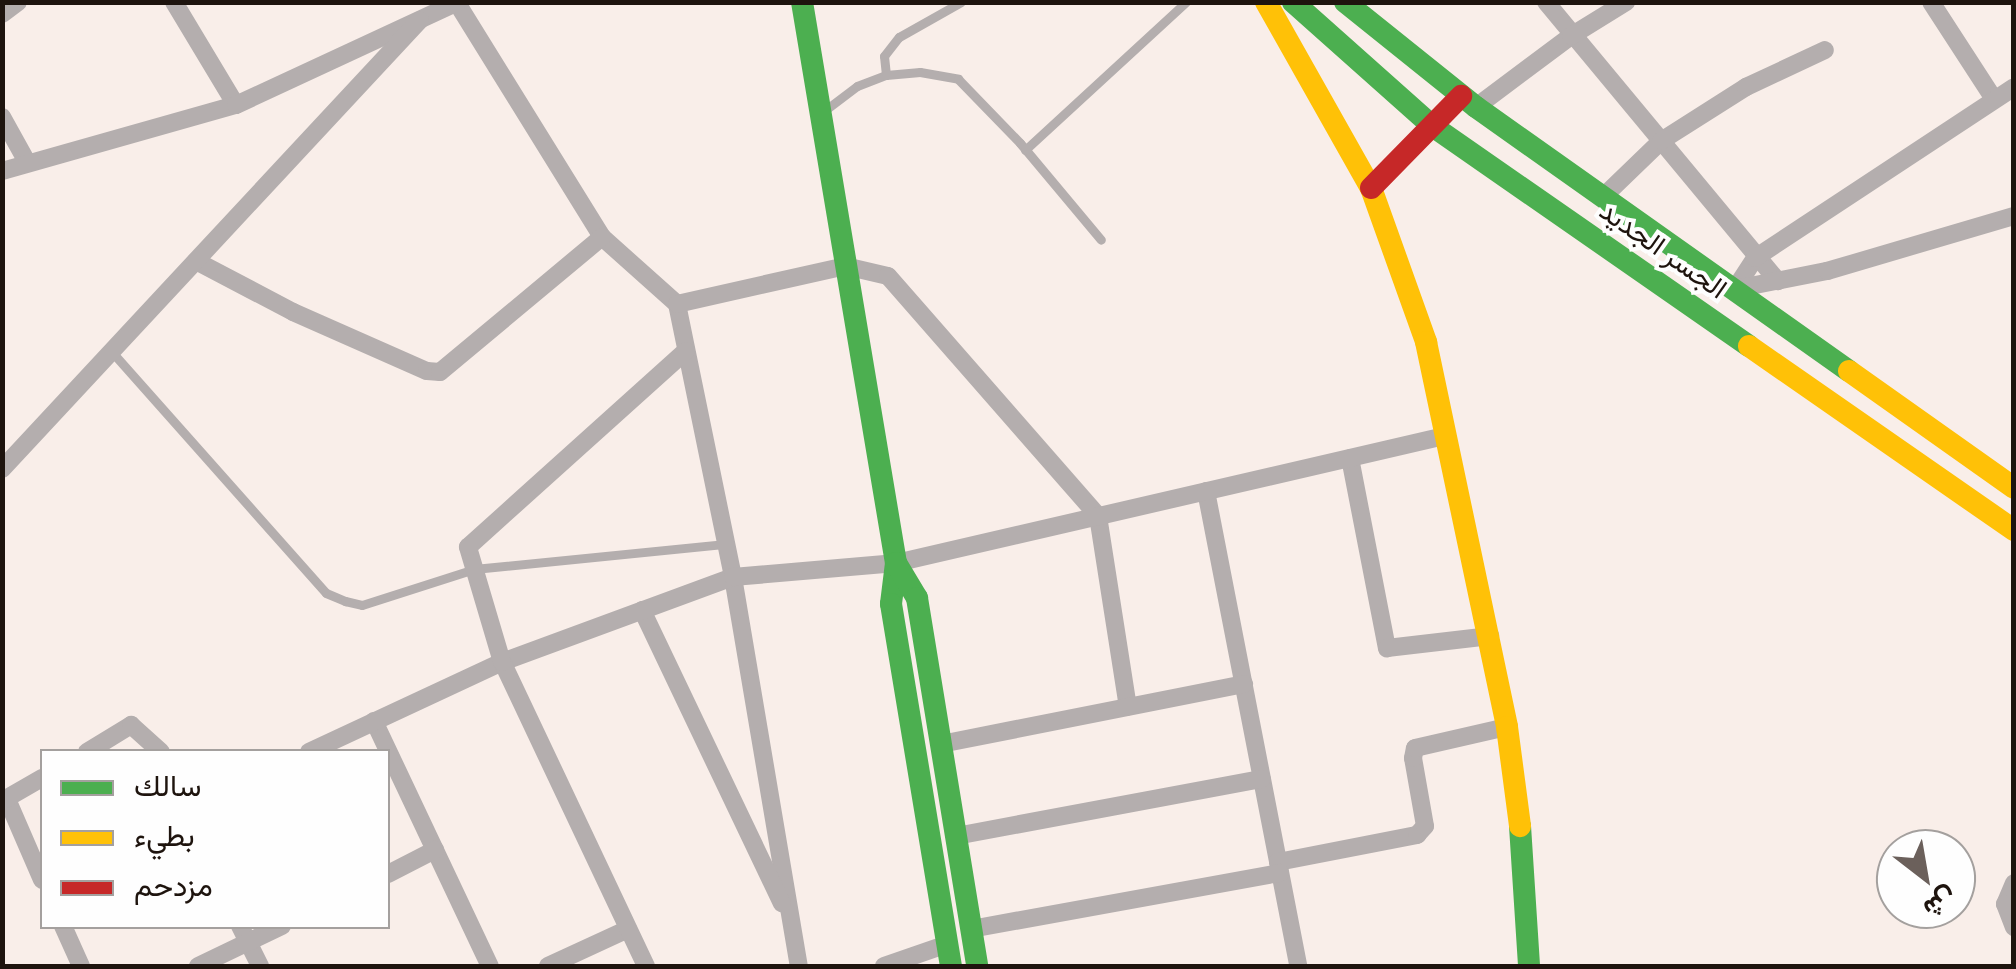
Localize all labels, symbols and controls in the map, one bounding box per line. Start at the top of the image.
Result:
street label: الجسر الجديد [1593,194,1733,306]
legend [40,749,390,929]
text: سالك [134,766,201,805]
text: بطيء [134,816,195,855]
north arrow [1876,829,1976,929]
text: مزدحم [134,866,213,905]
text: ش [1917,879,1965,928]

